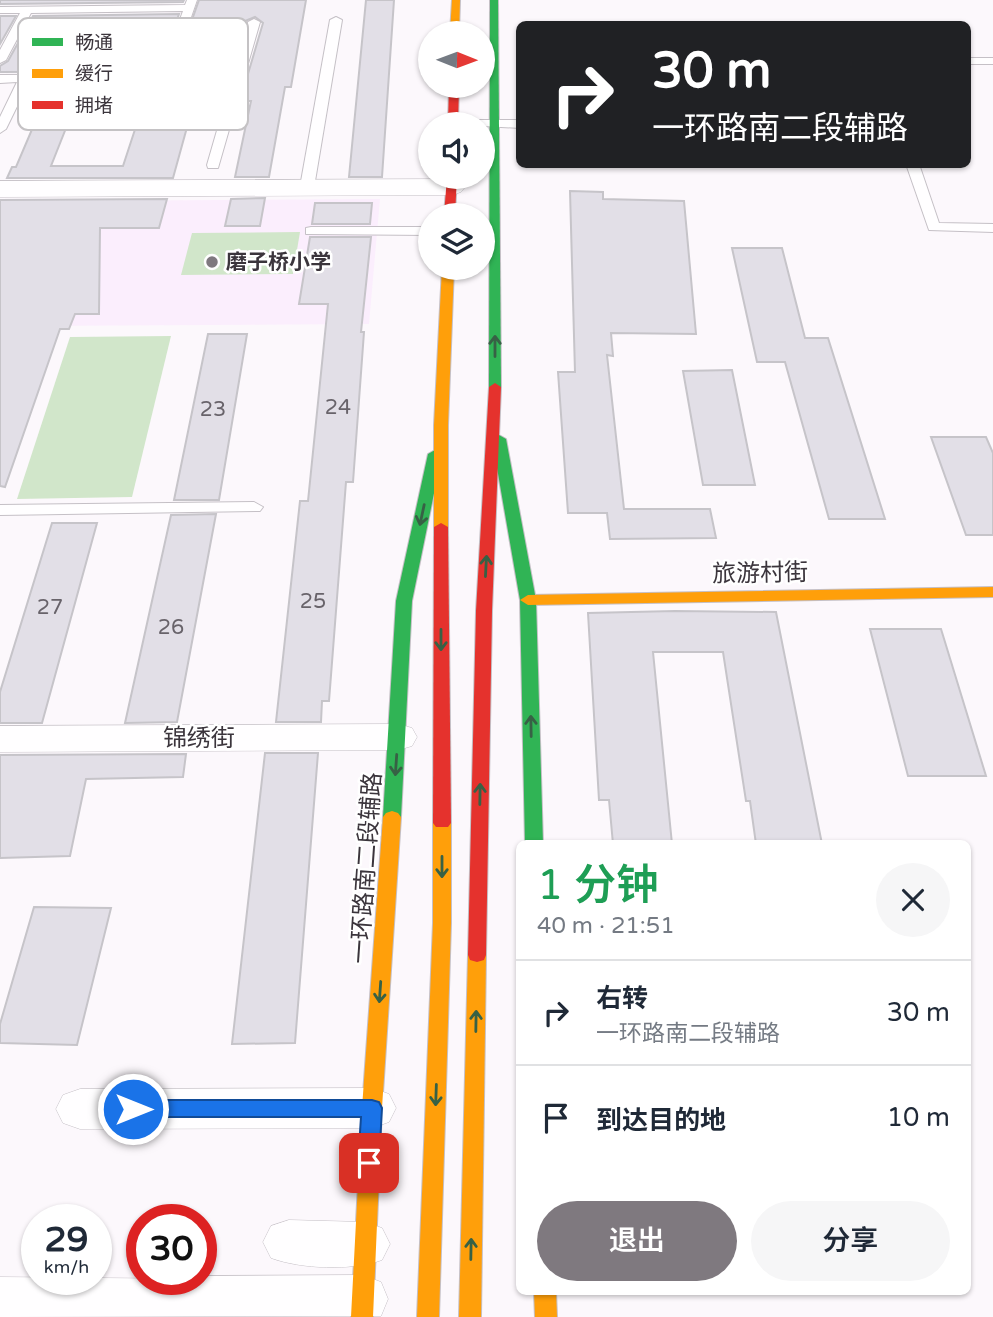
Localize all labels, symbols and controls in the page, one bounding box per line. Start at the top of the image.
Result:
legend [18,18,248,130]
north arrow [418,21,495,98]
map controls [418,21,495,280]
text: 畅通 [75,32,113,54]
text: 30 m [652,42,771,101]
icon: right [537,49,628,140]
text: 缓行 [75,63,113,85]
text: 拥堵 [75,95,113,117]
text: 一环路南二段辅路 [652,110,908,148]
button: sound [418,112,495,189]
button: layers [418,203,495,280]
place label: 磨子桥小学 [226,250,331,275]
marker: 磨子桥小学 [204,254,220,270]
one-way arrow [488,335,502,358]
house number: 24 [325,395,351,420]
house number: 23 [200,397,226,422]
one-way arrow [414,503,428,526]
one-way arrow [480,556,493,578]
street label: 旅游村街 [712,558,808,589]
house number: 25 [300,589,326,614]
house number: 27 [37,595,63,620]
house number: 26 [158,615,184,640]
one-way arrow [434,628,448,651]
one-way arrow [524,715,538,738]
street label: 锦绣街 [163,724,235,753]
one-way arrow [389,754,402,776]
street label: 一环路南二段辅路 [345,771,388,965]
one-way arrow [473,783,487,806]
one-way arrow [435,856,449,879]
text: 1 分钟 [537,860,658,911]
button: close [876,863,950,937]
text: 40 m · 21:51 [537,912,675,940]
one-way arrow [373,981,386,1003]
text: 右转 [596,983,648,1014]
icon: right [537,994,575,1032]
text: 30 m [887,997,950,1028]
one-way arrow [469,1010,482,1033]
text: 一环路南二段辅路 [596,1020,780,1048]
position arrow [96,1072,170,1146]
one-way arrow [429,1083,442,1106]
icon: arrive [537,1099,575,1137]
text: 10 m [887,1102,950,1133]
text: 到达目的地 [596,1105,726,1136]
pin [339,1133,399,1193]
icon: arrive [350,1144,388,1182]
button: 退出 [537,1201,737,1281]
button: 分享 [751,1201,950,1281]
speed limit sign: 30 [126,1204,217,1295]
text: 29 [45,1219,88,1261]
one-way arrow [464,1238,478,1261]
text: km/h [44,1256,89,1278]

